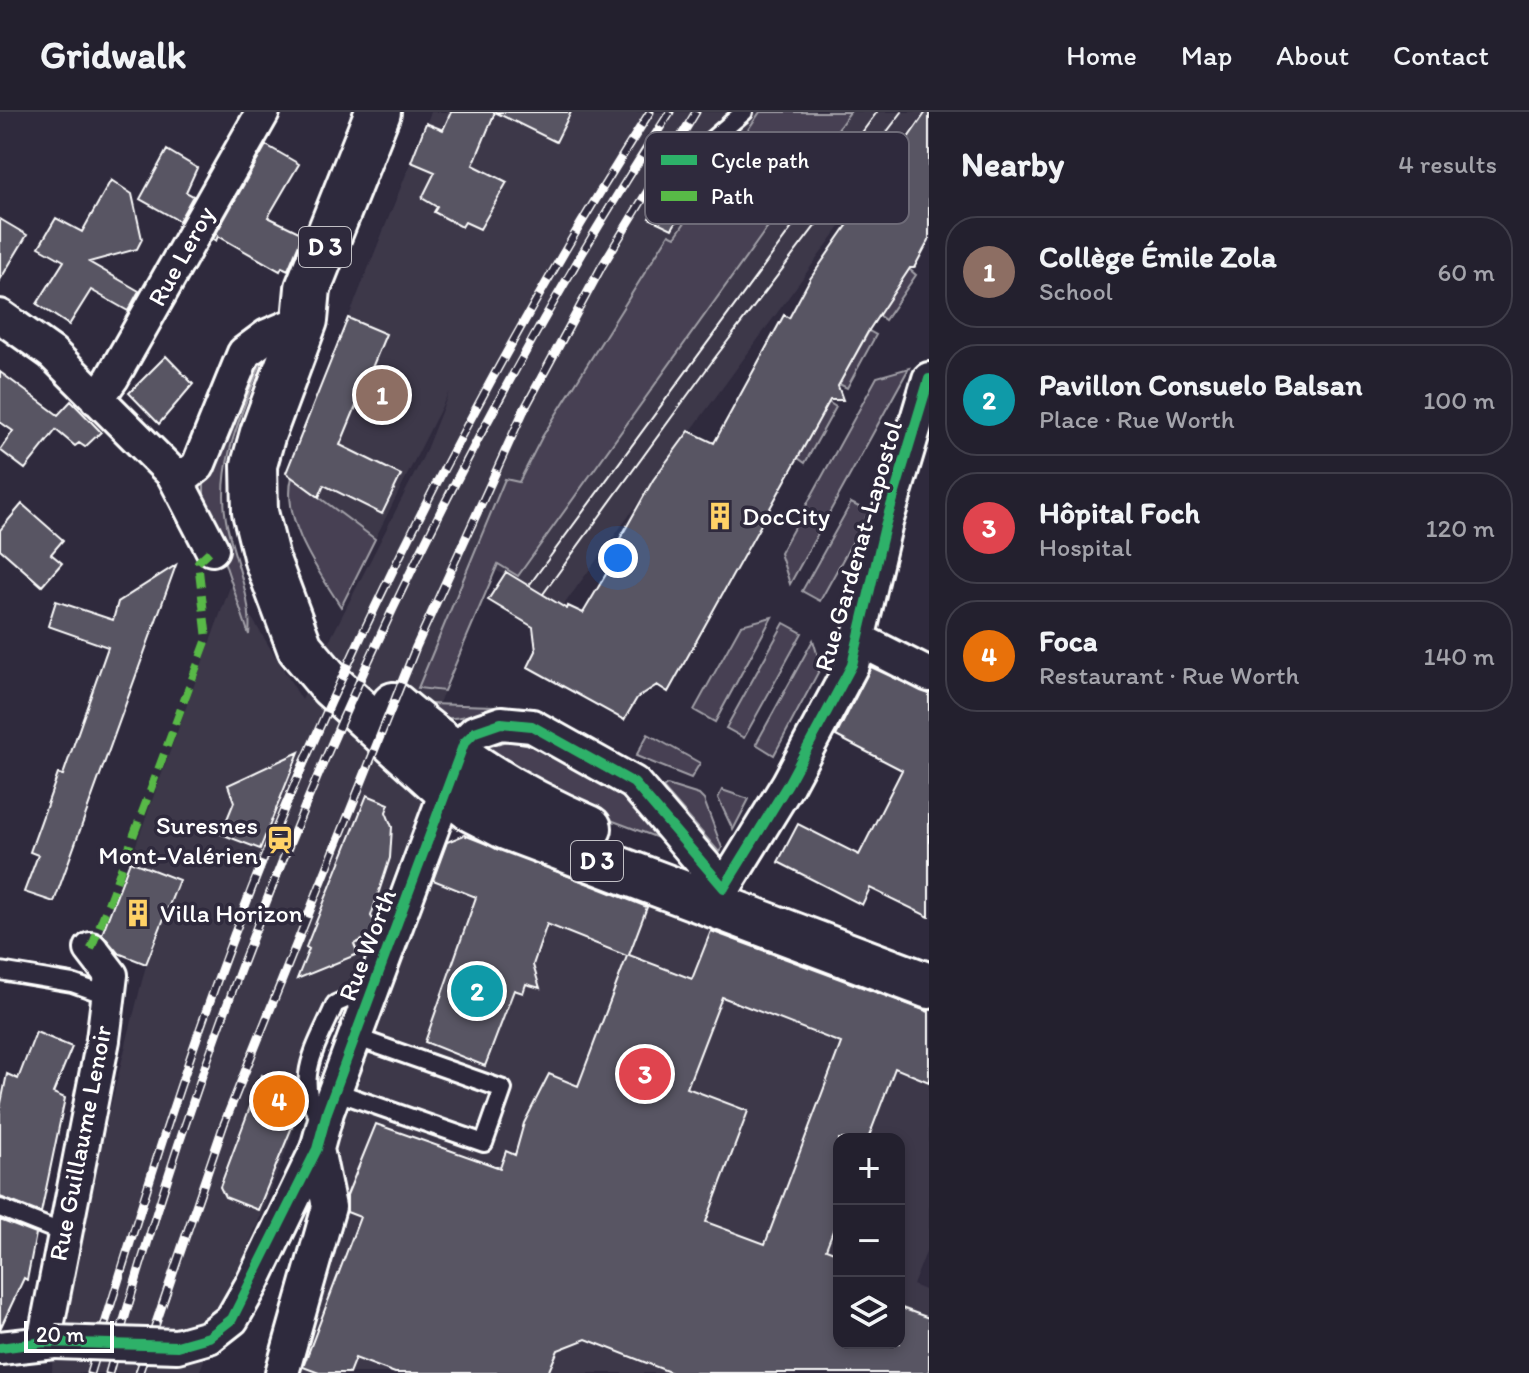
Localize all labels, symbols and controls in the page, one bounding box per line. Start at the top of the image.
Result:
text: Gridwalk [40,32,186,78]
text: Home [1066,38,1137,72]
text: Map [1181,38,1232,72]
text: About [1276,38,1349,72]
text: Contact [1393,38,1489,72]
legend [645,132,909,224]
text: Nearby [961,144,1064,185]
text: Cycle path [711,147,810,174]
text: 4 results [1398,148,1497,180]
text: Path [711,183,754,210]
street label: Rue Leroy [140,200,222,312]
road number: D 3 [299,227,351,267]
text: Collège Émile Zola [1039,238,1277,275]
text: 1 [983,256,995,288]
text: 60 m [1438,256,1495,288]
text: School [1039,275,1113,307]
pin: 1 [356,365,408,425]
text: Pavillon Consuelo Balsan [1039,366,1362,403]
text: 2 [982,384,996,416]
text: 100 m [1423,384,1495,416]
text: Place · Rue Worth [1039,403,1234,435]
street label: Rue Gardenat-Lapostol [807,417,909,675]
text: Hôpital Foch [1039,494,1200,531]
place label: DocCity [742,500,830,532]
building icon: DocCity [705,501,735,531]
text: 3 [982,512,996,544]
text: 120 m [1426,512,1495,544]
text: Hospital [1039,531,1132,563]
your location [598,538,638,578]
text: Foca [1039,622,1098,659]
text: 4 [981,640,997,672]
text: 140 m [1424,640,1495,672]
text: Restaurant · Rue Worth [1039,659,1299,691]
place label: Suresnes Mont-Valérien [98,809,258,871]
station icon: Suresnes Mont-Valérien [265,825,295,855]
road number: D 3 [571,841,623,881]
street label: Rue Worth [331,884,403,1006]
place label: Villa Horizon [160,897,303,929]
building icon: Villa Horizon [123,898,153,928]
pin: 2 [451,961,503,1021]
street label: Rue Guillaume Lenoir [41,1022,119,1263]
pin: 3 [619,1044,671,1104]
pin: 4 [253,1071,305,1131]
map controls [833,1133,905,1349]
button: + [833,1133,905,1205]
button: − [833,1205,905,1277]
button: layers [833,1277,905,1349]
scale bar [24,1317,114,1353]
text: 20 m [36,1321,85,1348]

